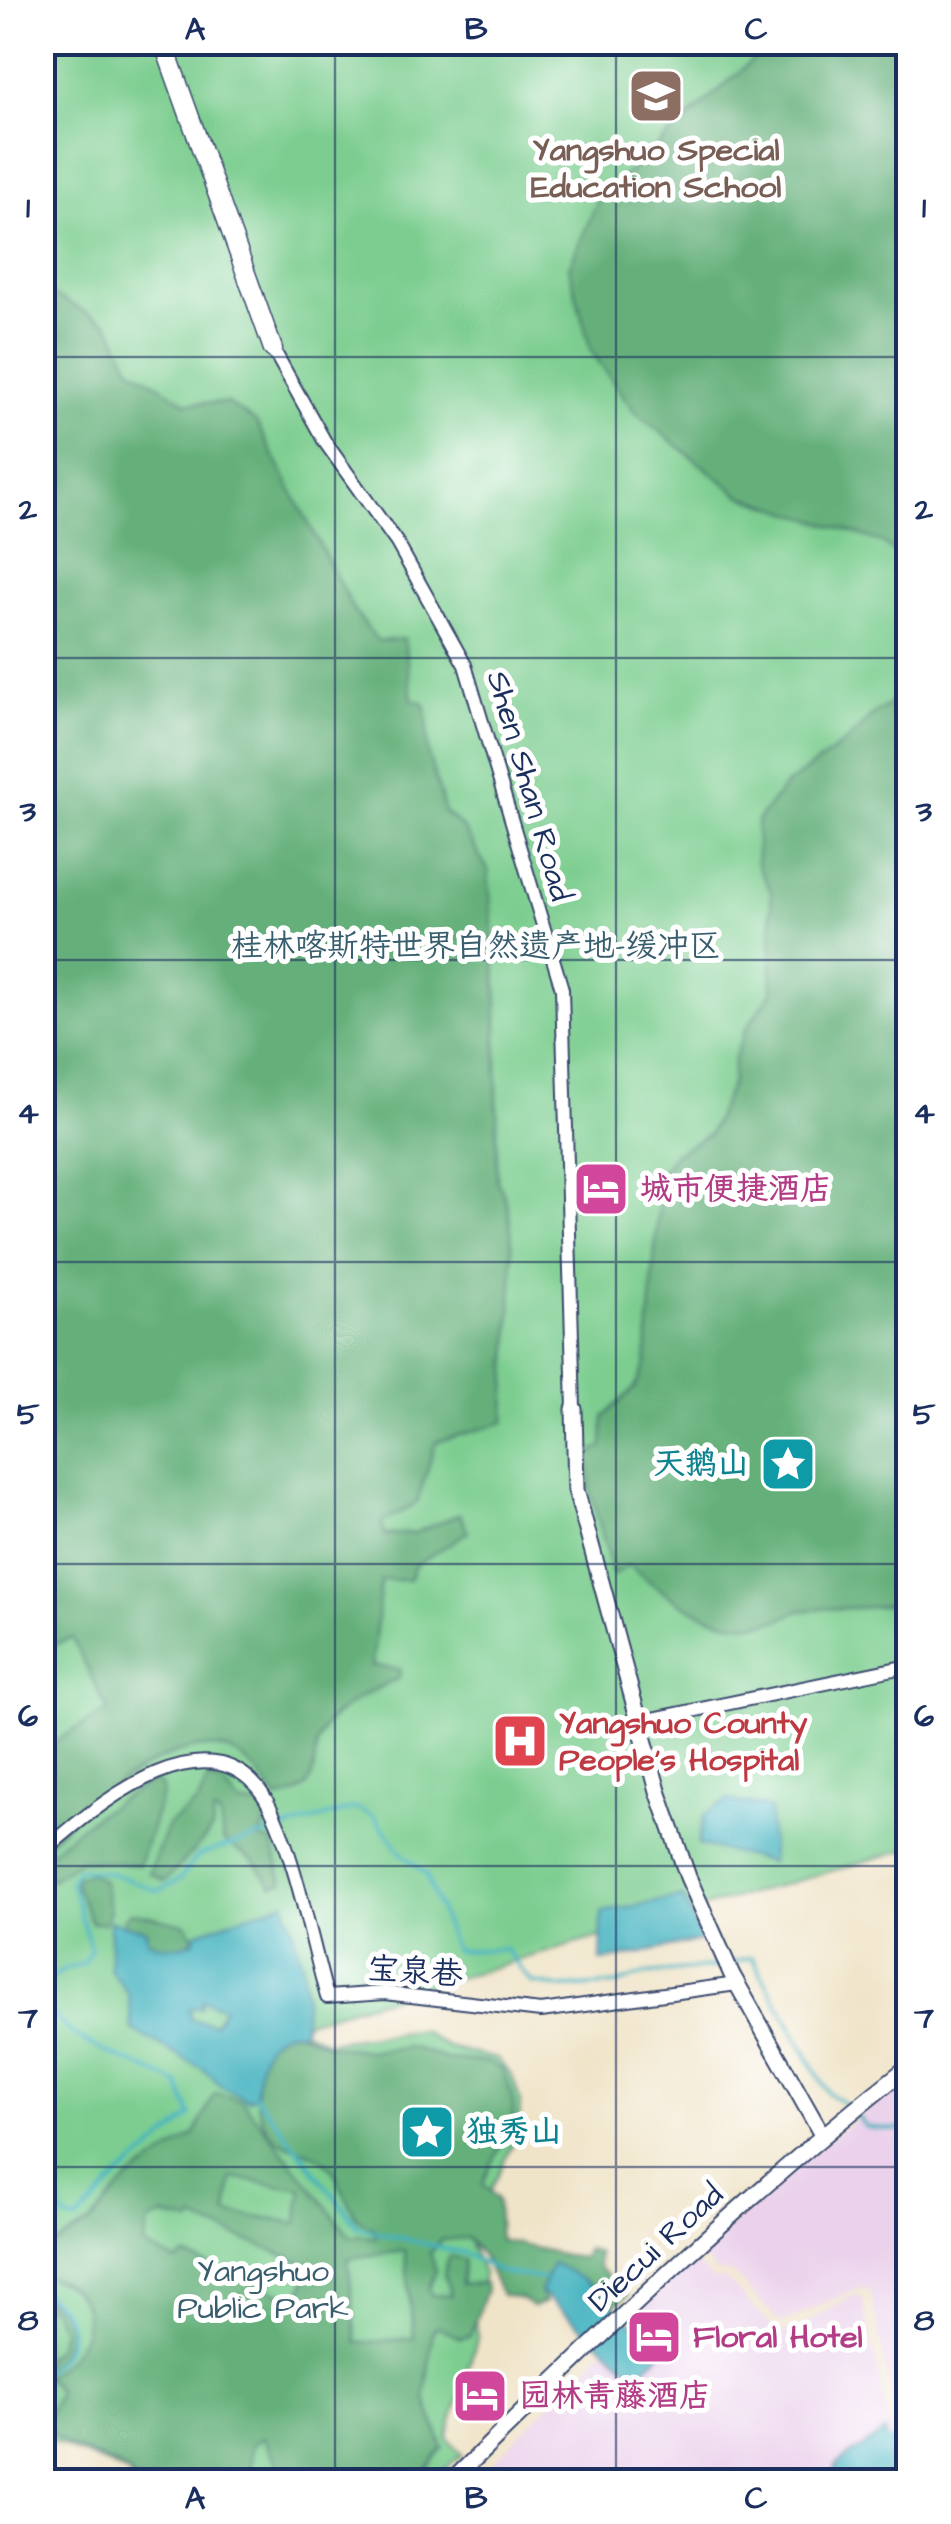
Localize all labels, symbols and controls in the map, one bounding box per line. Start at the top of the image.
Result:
text: A [185,7,206,52]
text: B [465,7,488,52]
text: C [745,7,768,52]
school or university icon: Yangshuo Special Education School [626,66,686,126]
place label: Yangshuo Special Education School [531,128,781,210]
text: 1 [26,185,30,230]
text: 1 [922,185,926,230]
text: 2 [18,487,38,532]
text: 2 [914,487,934,532]
street label: Shen Shan Road [475,666,583,906]
text: 3 [19,789,37,834]
text: 3 [915,789,933,834]
park label: 桂林喀斯特世界自然遗产地-缓冲区 [231,924,721,969]
text: 4 [17,1091,39,1136]
text: 4 [913,1091,935,1136]
hotel icon: 城市便捷酒店 [571,1159,631,1219]
place label: 城市便捷酒店 [640,1167,832,1212]
text: 5 [17,1392,40,1437]
text: 5 [913,1392,936,1437]
place icon: 天鹅山 [758,1434,818,1494]
place label: 天鹅山 [653,1442,749,1487]
text: 6 [18,1694,38,1739]
text: 6 [914,1694,934,1739]
place label: Yangshuo County People's Hospital [559,1701,808,1783]
hospital icon: Yangshuo County People's Hospital [490,1711,550,1771]
street label: 宝泉巷 [366,1946,464,1998]
text: 7 [17,1996,38,2041]
text: 7 [913,1996,934,2041]
place icon: 独秀山 [397,2102,457,2162]
place label: 独秀山 [466,2110,562,2155]
street label: Diecui Road [578,2173,734,2323]
park label: Yangshuo Public Park [177,2249,349,2331]
text: 8 [18,2298,39,2343]
text: 8 [914,2298,935,2343]
hotel icon: Floral Hotel [624,2307,684,2367]
place label: Floral Hotel [693,2315,863,2360]
hotel icon: 园林青藤酒店 [450,2366,510,2426]
place label: 园林青藤酒店 [519,2374,711,2419]
text: A [185,2476,206,2521]
text: B [465,2476,488,2521]
text: C [745,2476,768,2521]

